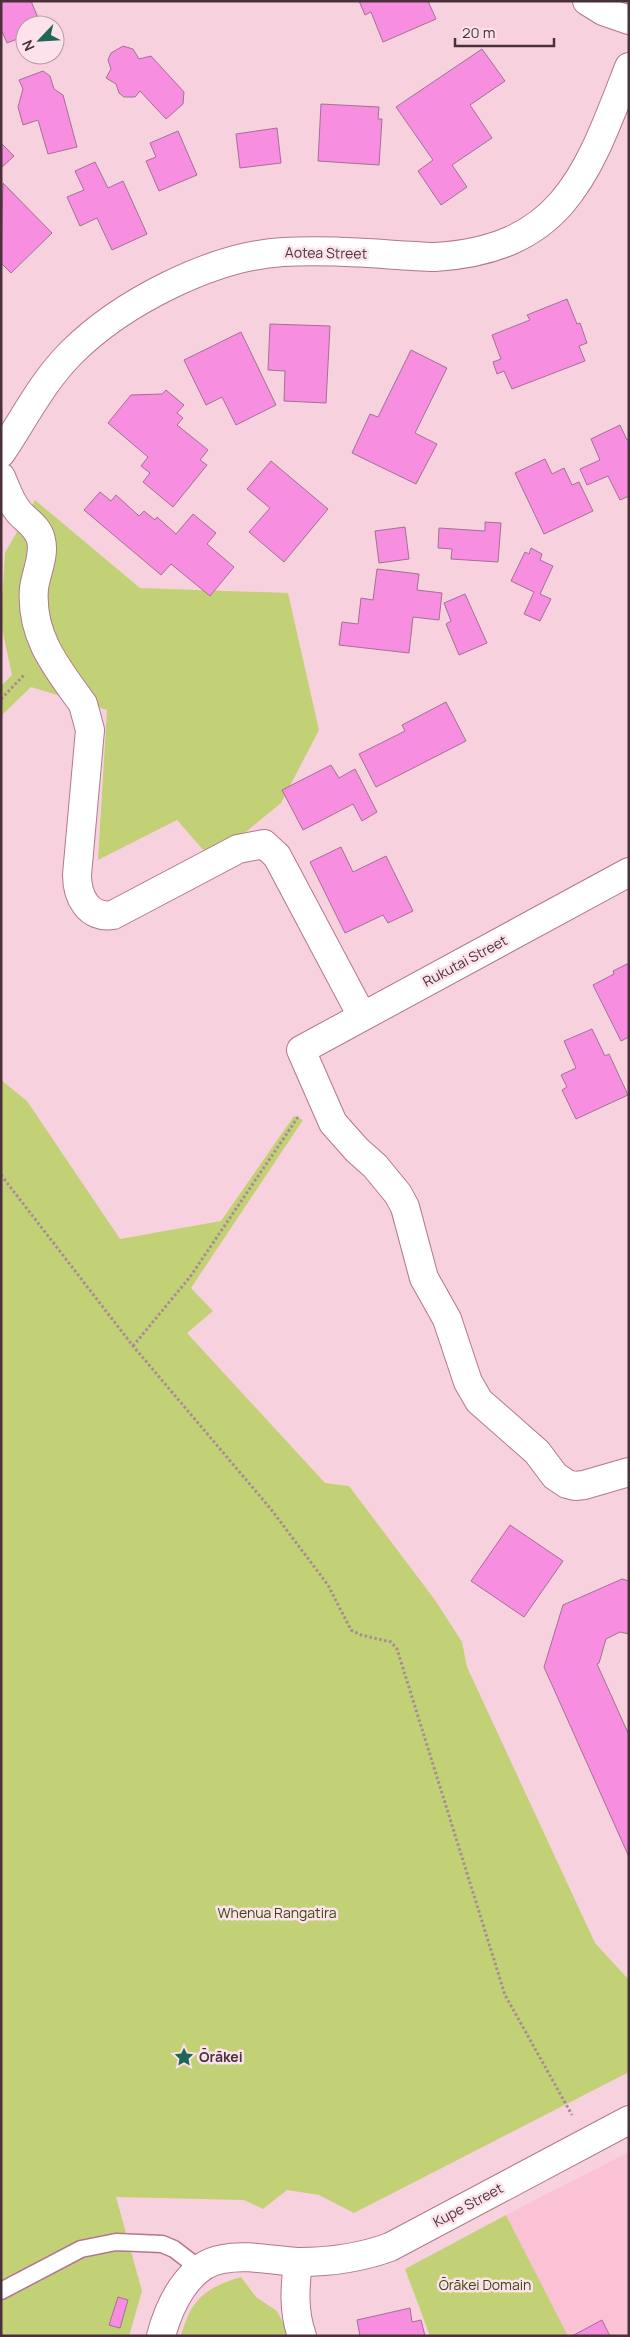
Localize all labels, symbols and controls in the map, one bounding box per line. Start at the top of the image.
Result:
north arrow [15,15,65,65]
scale bar [455,15,554,47]
text: 20 m [462,22,495,43]
text: N [17,37,39,54]
street label: Aotea Street [285,242,368,263]
street label: Rukutai Street [419,930,511,991]
park label: Whenua Rangatira [218,1903,337,1922]
place icon: Ōrākei [173,2046,195,2068]
place label: Ōrākei [199,2047,243,2066]
street label: Kupe Street [430,2178,506,2231]
park label: Ōrākei Domain [439,2275,531,2294]

